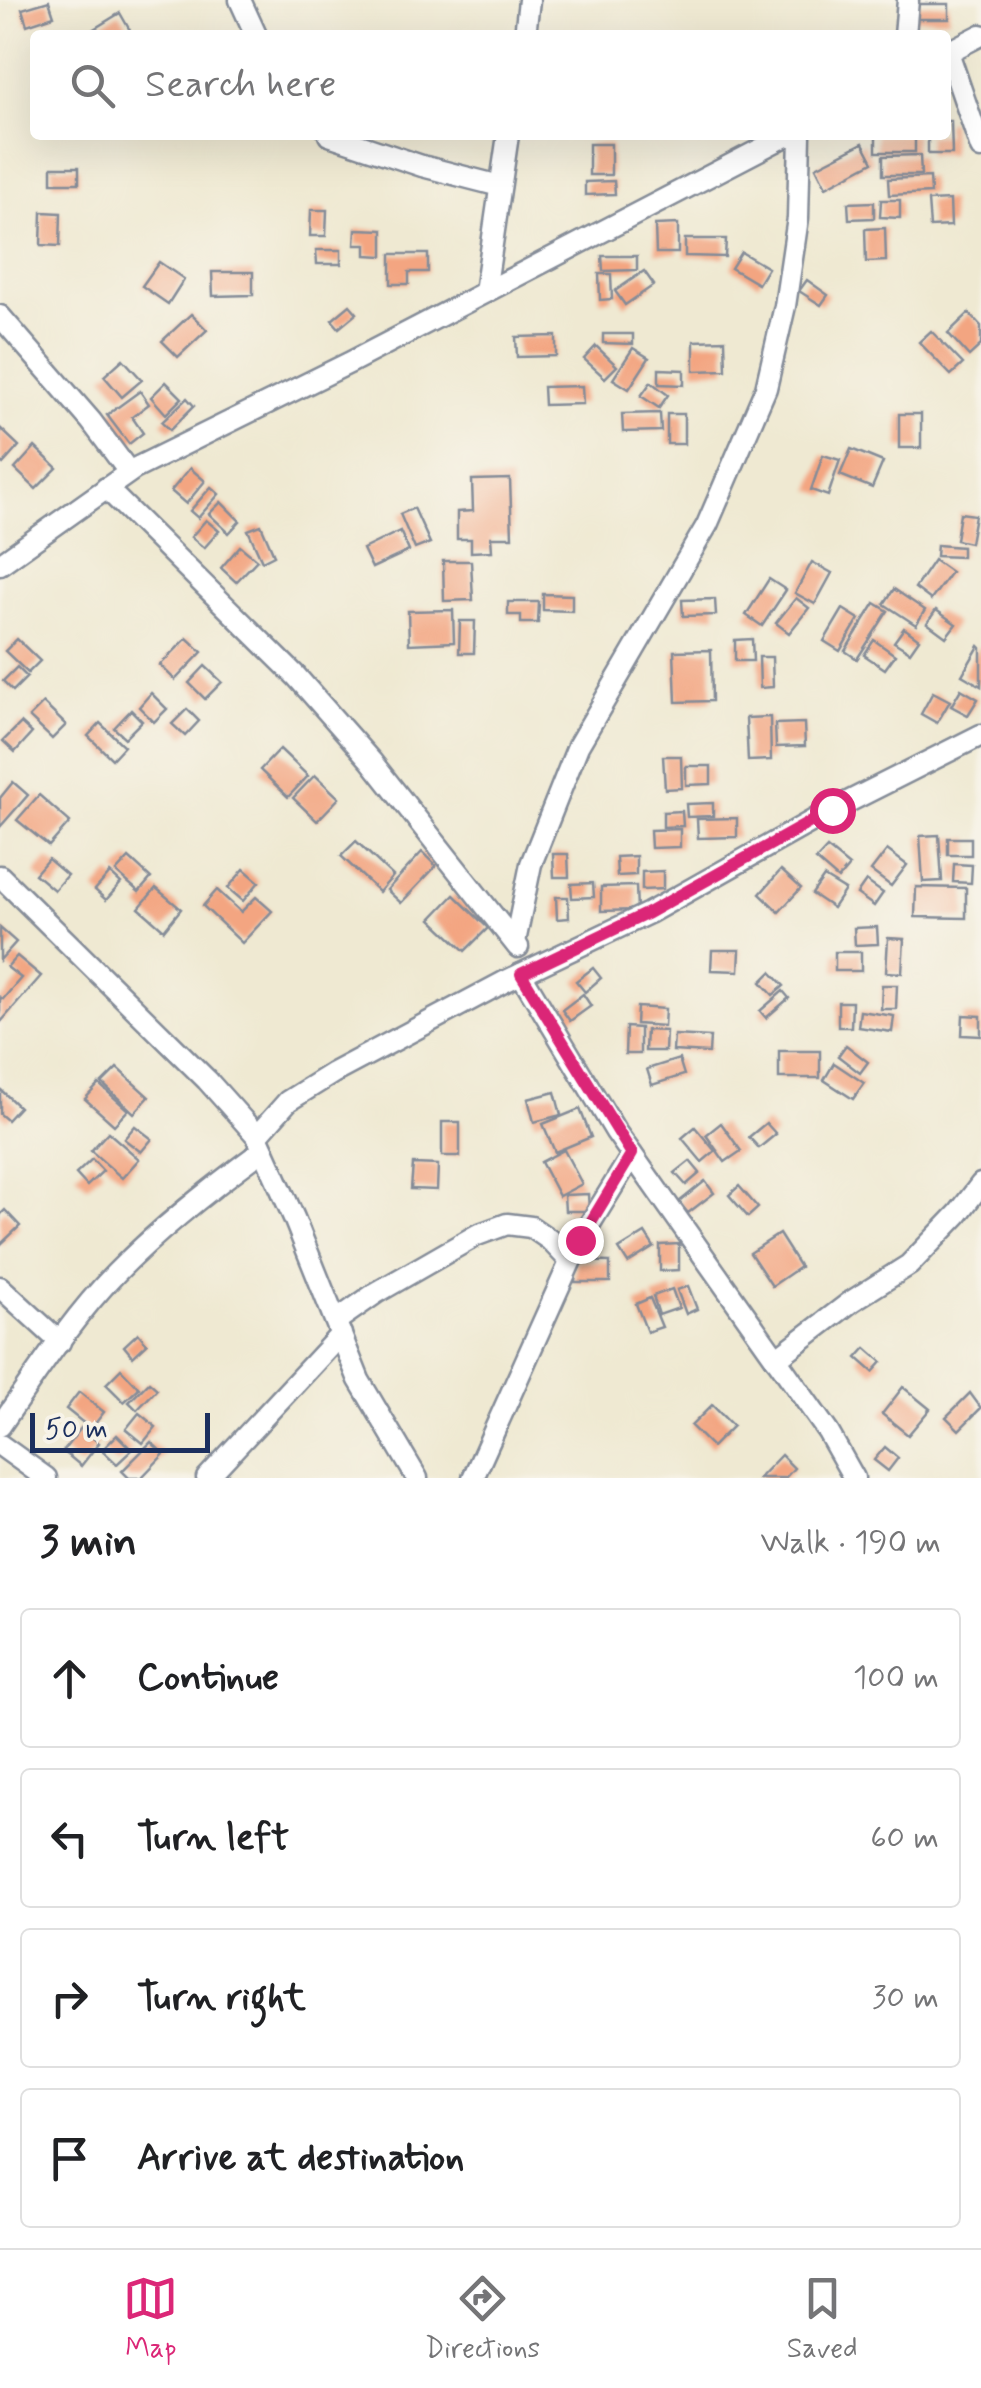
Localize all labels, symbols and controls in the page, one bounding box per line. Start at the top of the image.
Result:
search box [30,30,951,140]
icon: search [65,58,120,113]
text: Search here [145,61,336,110]
route start [810,788,856,834]
route end [558,1218,604,1264]
scale bar [30,1408,210,1452]
text: 50 m [45,1412,108,1449]
text: 3 min [40,1516,137,1571]
text: Walk · 190 m [761,1522,941,1564]
icon: ahead [42,1651,97,1706]
text: Continue [137,1654,279,1703]
text: 100 m [853,1657,939,1699]
icon: left [42,1811,97,1866]
text: Turn left [137,1814,289,1863]
text: 60 m [870,1817,939,1859]
icon: right [42,1971,97,2026]
text: Turn right [137,1974,306,2023]
text: 30 m [872,1977,939,2019]
icon: arrive [42,2131,97,2186]
text: Arrive at destination [137,2134,464,2183]
tab: Map [123,2271,178,2368]
tab: Directions [425,2271,540,2368]
tab: Saved [787,2271,858,2368]

